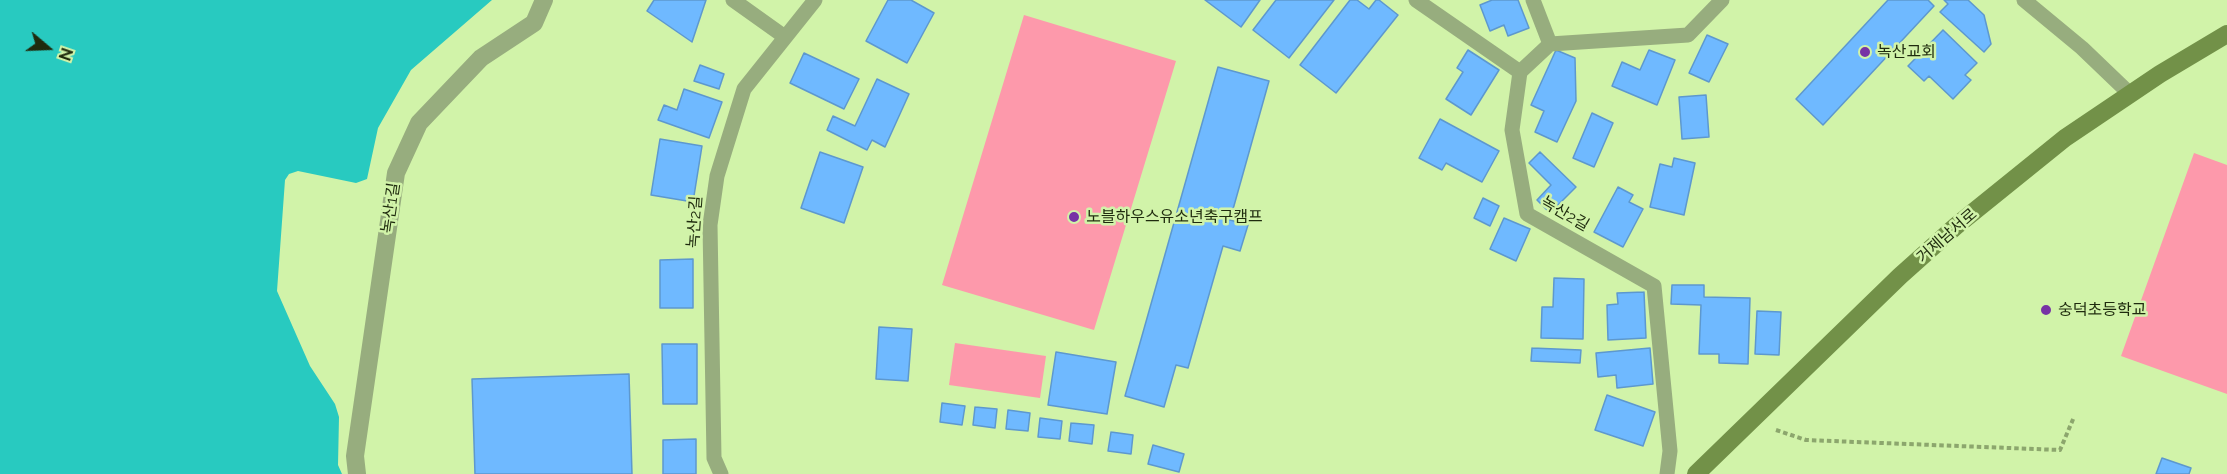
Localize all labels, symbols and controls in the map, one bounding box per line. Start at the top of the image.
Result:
north arrow [18,18,78,78]
place label: 녹산교회 [1877,42,1936,62]
text: N [55,45,76,63]
marker: 녹산교회 [1858,45,1872,59]
street label: 녹산1길 [378,181,404,235]
street label: 녹산2길 [1537,193,1593,235]
street label: 녹산2길 [684,195,706,249]
street label: 거제남서로 [1913,205,1981,267]
place label: 노블하우스유소년축구캠프 [1086,207,1263,227]
marker: 노블하우스유소년축구캠프 [1067,210,1081,224]
place label: 숭덕초등학교 [2058,300,2146,320]
marker: 숭덕초등학교 [2039,303,2053,317]

